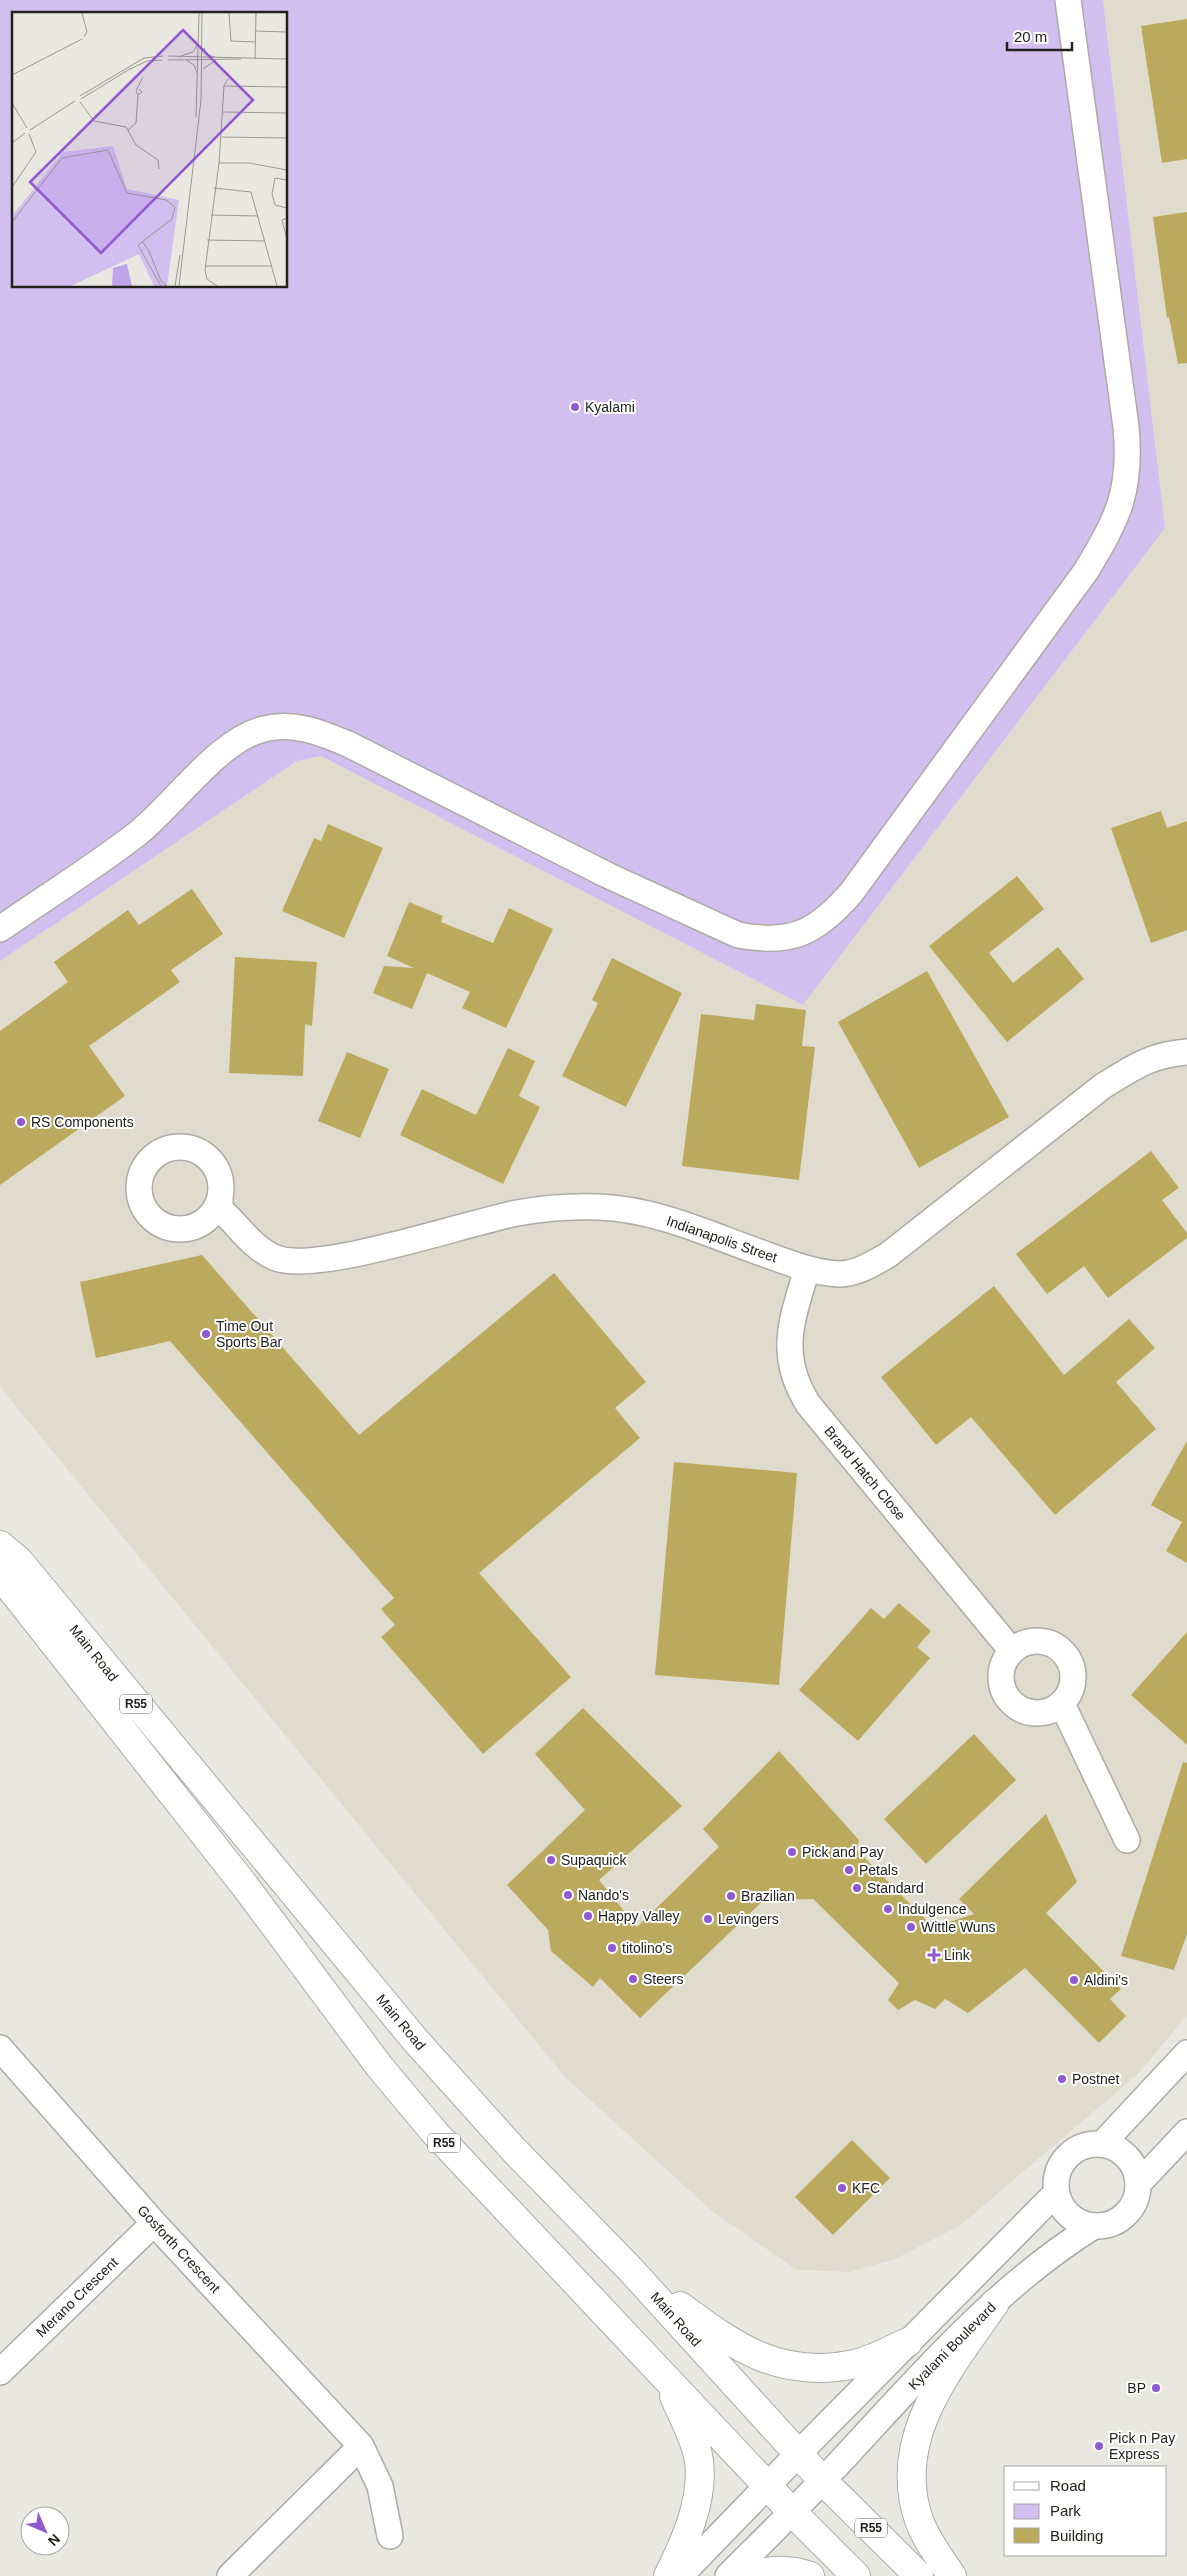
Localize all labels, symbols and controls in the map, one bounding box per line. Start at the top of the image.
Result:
inset map [12,12,288,288]
scale bar [1007,20,1072,52]
text: 20 m [1014,28,1047,45]
place label: Kyalami [585,399,635,415]
marker: Kyalami [569,401,581,413]
place label: RS Components [31,1114,134,1130]
marker: RS Components [15,1116,27,1128]
street label: Indianapolis Street [665,1213,780,1265]
place label: Time Out Sports Bar [216,1318,282,1350]
marker: Time Out Sports Bar [200,1328,212,1340]
street label: Brand Hatch Close [821,1423,909,1523]
street label: Main Road [66,1622,122,1684]
road number: R55 [120,1695,152,1714]
place label: Pick and Pay [802,1844,884,1860]
marker: Pick and Pay [786,1846,798,1858]
place label: Supaquick [561,1852,627,1868]
marker: Supaquick [545,1854,557,1866]
place label: Petals [859,1862,898,1878]
marker: Petals [843,1864,855,1876]
place label: Standard [867,1880,924,1896]
marker: Standard [851,1882,863,1894]
place label: Nando's [578,1887,629,1903]
place label: Brazilian [741,1888,795,1904]
marker: Nando's [562,1889,574,1901]
marker: Brazilian [725,1890,737,1902]
place label: Indulgence [898,1901,967,1917]
marker: Indulgence [882,1903,894,1915]
place label: Happy Valley [598,1908,679,1924]
marker: Happy Valley [582,1910,594,1922]
place label: Levingers [718,1911,779,1927]
marker: Levingers [702,1913,714,1925]
place label: Wittle Wuns [921,1919,995,1935]
marker: Wittle Wuns [905,1921,917,1933]
place label: titolino's [622,1940,672,1956]
marker: titolino's [606,1942,618,1954]
place label: Link [944,1947,971,1963]
marker: Link [928,1949,940,1961]
place label: Steers [643,1971,683,1987]
place label: Aldini's [1084,1972,1128,1988]
marker: Steers [627,1973,639,1985]
marker: Aldini's [1068,1974,1080,1986]
street label: Main Road [373,1991,429,2053]
place label: Postnet [1072,2071,1120,2087]
marker: Postnet [1056,2073,1068,2085]
road number: R55 [428,2134,460,2152]
place label: KFC [852,2180,880,2196]
marker: KFC [836,2182,848,2194]
street label: Gosforth Crescent [134,2202,224,2296]
street label: Merano Crescent [33,2254,121,2340]
street label: Main Road [647,2288,705,2350]
street label: Kyalami Boulevard [905,2299,999,2393]
place label: BP [1127,2380,1146,2396]
marker: BP [1150,2382,1162,2394]
place label: Pick n Pay Express [1109,2430,1175,2462]
marker: Pick n Pay Express [1093,2440,1105,2452]
legend [1004,2466,1167,2556]
text: Road [1050,2477,1086,2494]
text: Park [1050,2502,1081,2519]
north arrow [20,2506,70,2556]
road number: R55 [855,2518,887,2538]
text: Building [1050,2527,1103,2544]
text: N [45,2531,63,2549]

